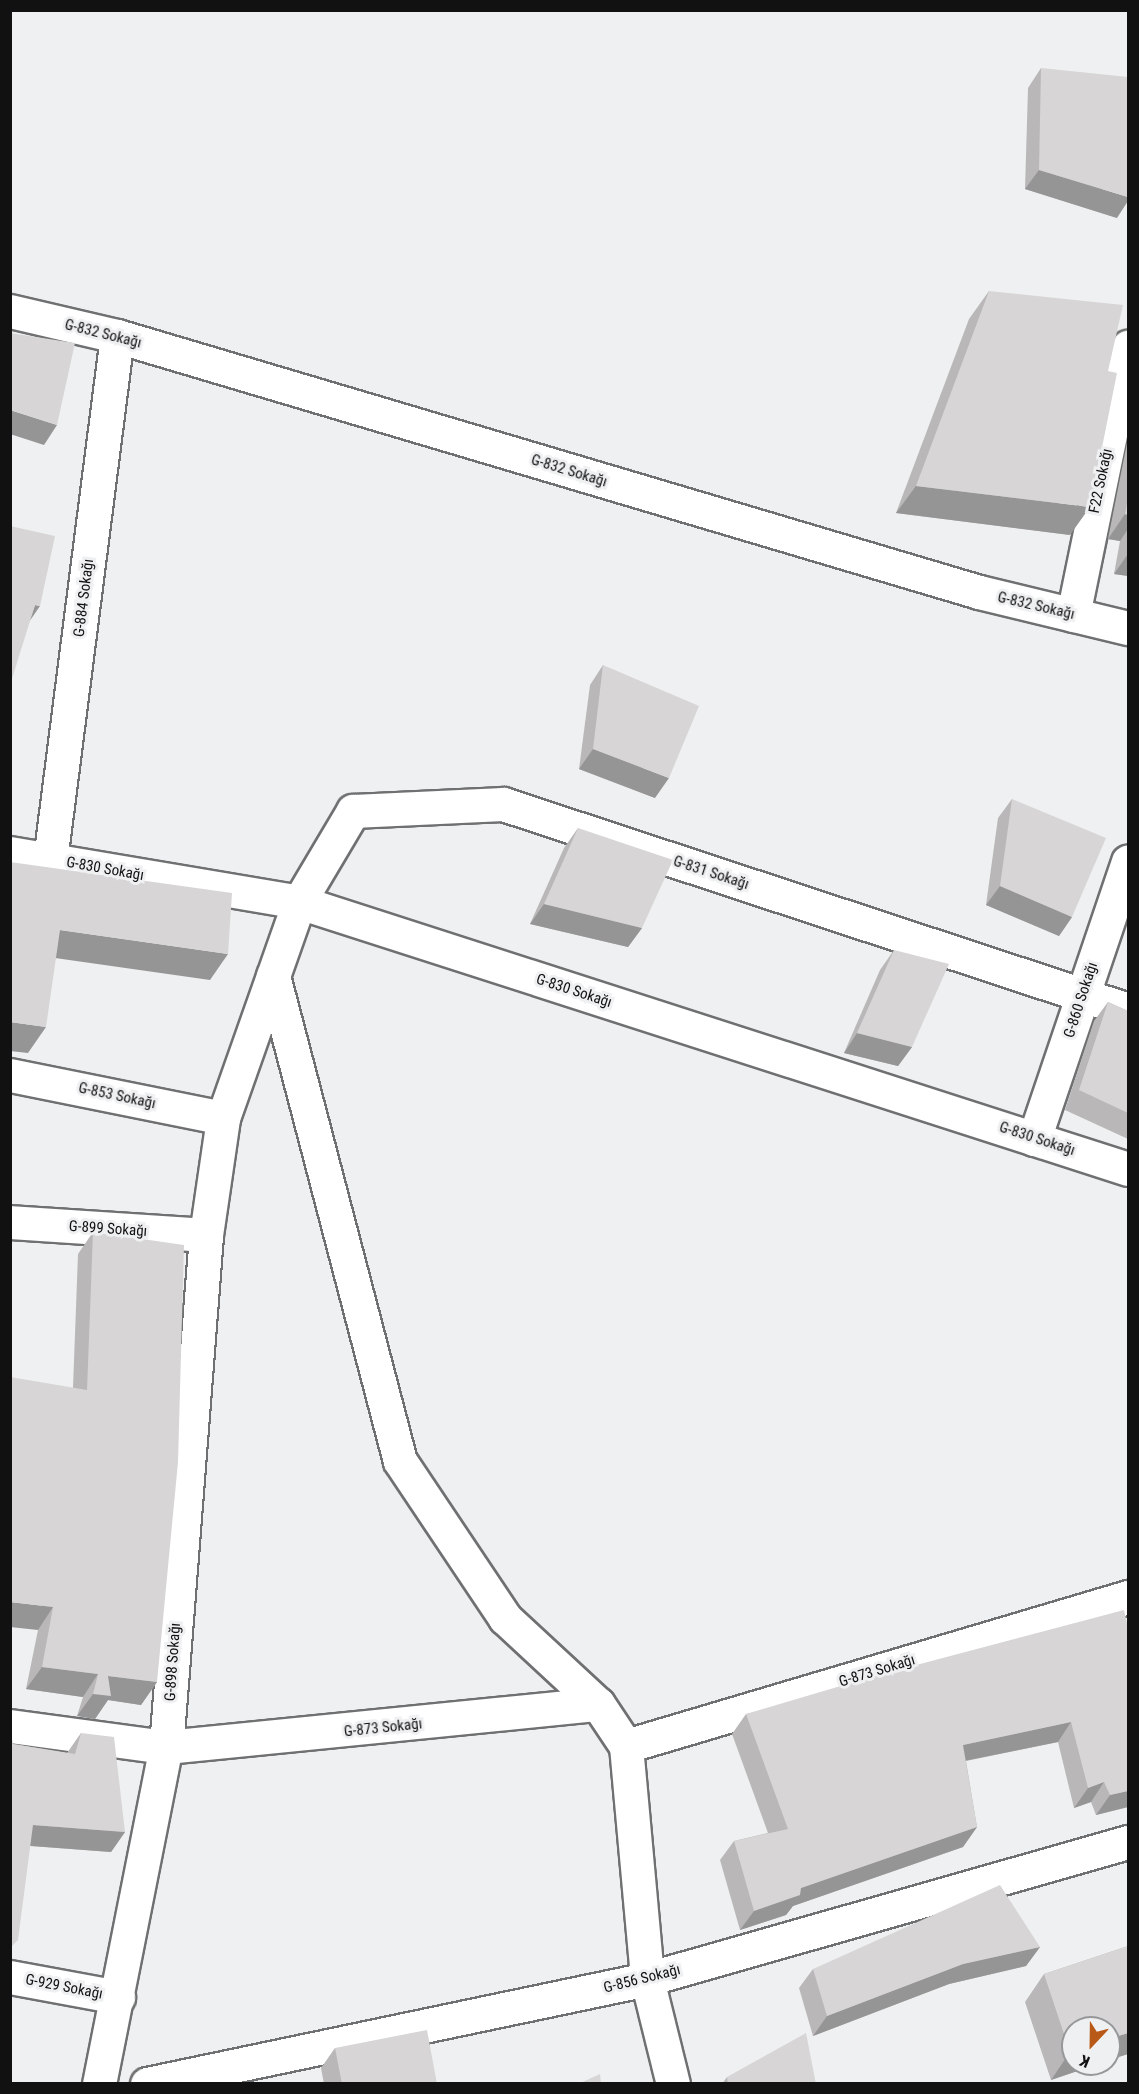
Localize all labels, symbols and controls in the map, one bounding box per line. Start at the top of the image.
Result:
street label: G-832 Sokağı [63,316,143,352]
street label: F22 Sokağı [1085,447,1117,515]
street label: G-832 Sokağı [529,451,609,491]
street label: G-884 Sokağı [70,558,98,638]
street label: G-832 Sokağı [996,588,1076,624]
street label: G-831 Sokağı [671,852,751,894]
street label: G-830 Sokağı [65,853,145,885]
street label: G-860 Sokağı [1060,960,1102,1040]
street label: G-830 Sokağı [534,970,614,1012]
street label: G-853 Sokağı [77,1079,157,1113]
street label: G-830 Sokağı [997,1118,1077,1160]
street label: G-899 Sokağı [68,1217,148,1241]
street label: G-898 Sokağı [161,1622,185,1702]
street label: G-873 Sokağı [837,1651,917,1691]
street label: G-873 Sokağı [343,1715,423,1741]
street label: G-856 Sokağı [602,1961,682,1997]
street label: G-929 Sokağı [24,1971,104,2003]
north arrow [1061,2016,1121,2076]
text: K [1077,2051,1092,2072]

